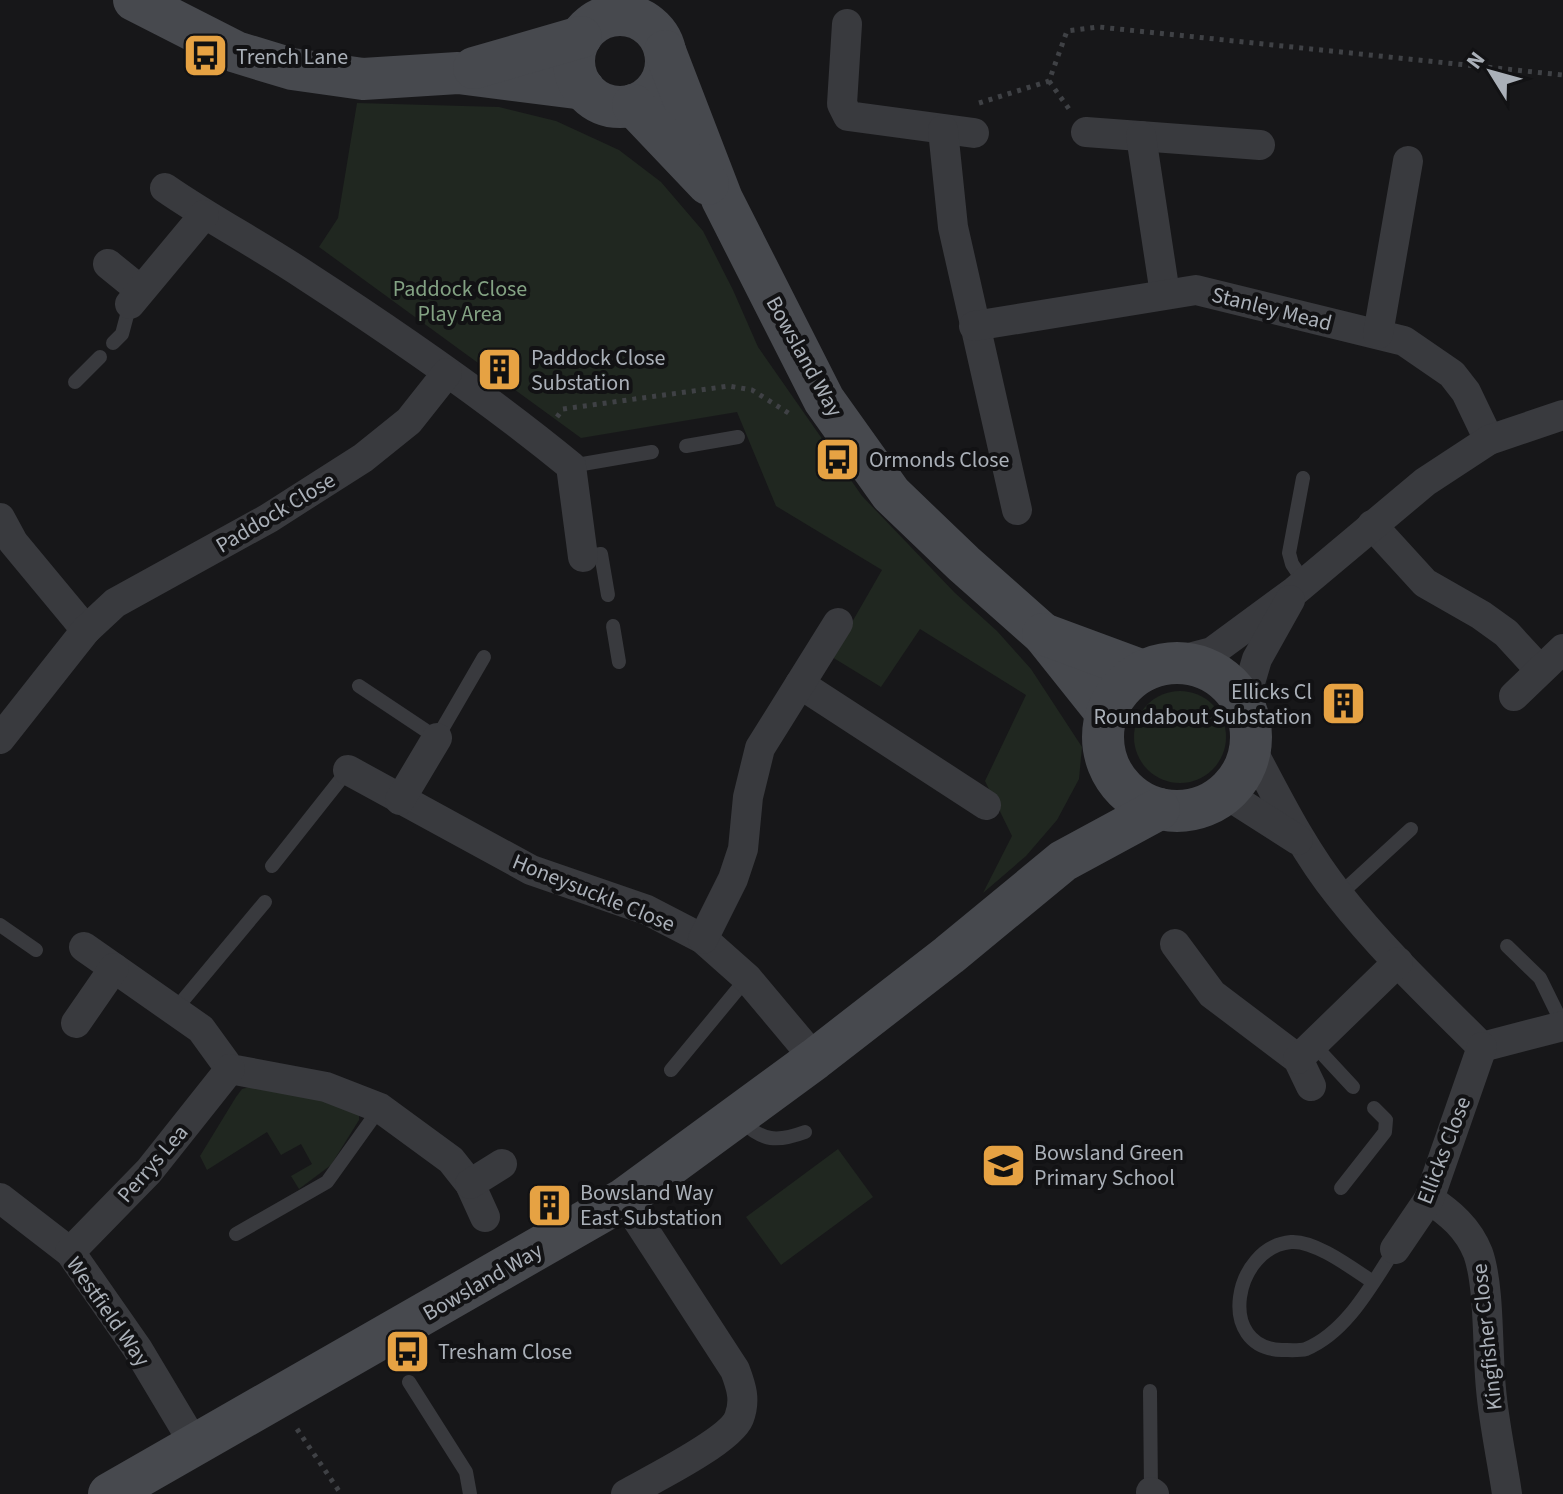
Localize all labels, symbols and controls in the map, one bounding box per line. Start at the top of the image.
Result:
bus stop icon: Trench Lane [181,32,229,80]
north arrow [1451,32,1531,112]
place label: Trench Lane [236,41,348,73]
text: N [1459,45,1493,76]
park label: Paddock Close Play Area [393,273,527,330]
street label: Stanley Mead [1208,279,1335,339]
street label: Bowsland Way [758,290,851,423]
place label: Paddock Close Substation [531,342,666,399]
building icon: Paddock Close Substation [476,346,524,394]
bus stop icon: Ormonds Close [814,435,862,483]
place label: Ormonds Close [869,444,1010,476]
street label: Paddock Close [210,464,341,561]
place label: Ellicks Cl Roundabout Substation [1093,676,1312,733]
building icon: Ellicks Cl Roundabout Substation [1319,680,1367,728]
street label: Honeysuckle Close [508,846,680,940]
street label: Ellicks Close [1409,1092,1479,1209]
street label: Perrys Lea [110,1117,196,1210]
place label: Bowsland Green Primary School [1034,1137,1184,1194]
school or university icon: Bowsland Green Primary School [979,1141,1027,1189]
place label: Bowsland Way East Substation [580,1177,722,1234]
building icon: Bowsland Way East Substation [525,1181,573,1229]
street label: Bowsland Way [417,1234,549,1329]
street label: Westfield Way [58,1250,158,1374]
street label: Kingfisher Close [1463,1262,1511,1412]
bus stop icon: Tresham Close [383,1327,431,1375]
place label: Tresham Close [438,1336,572,1368]

